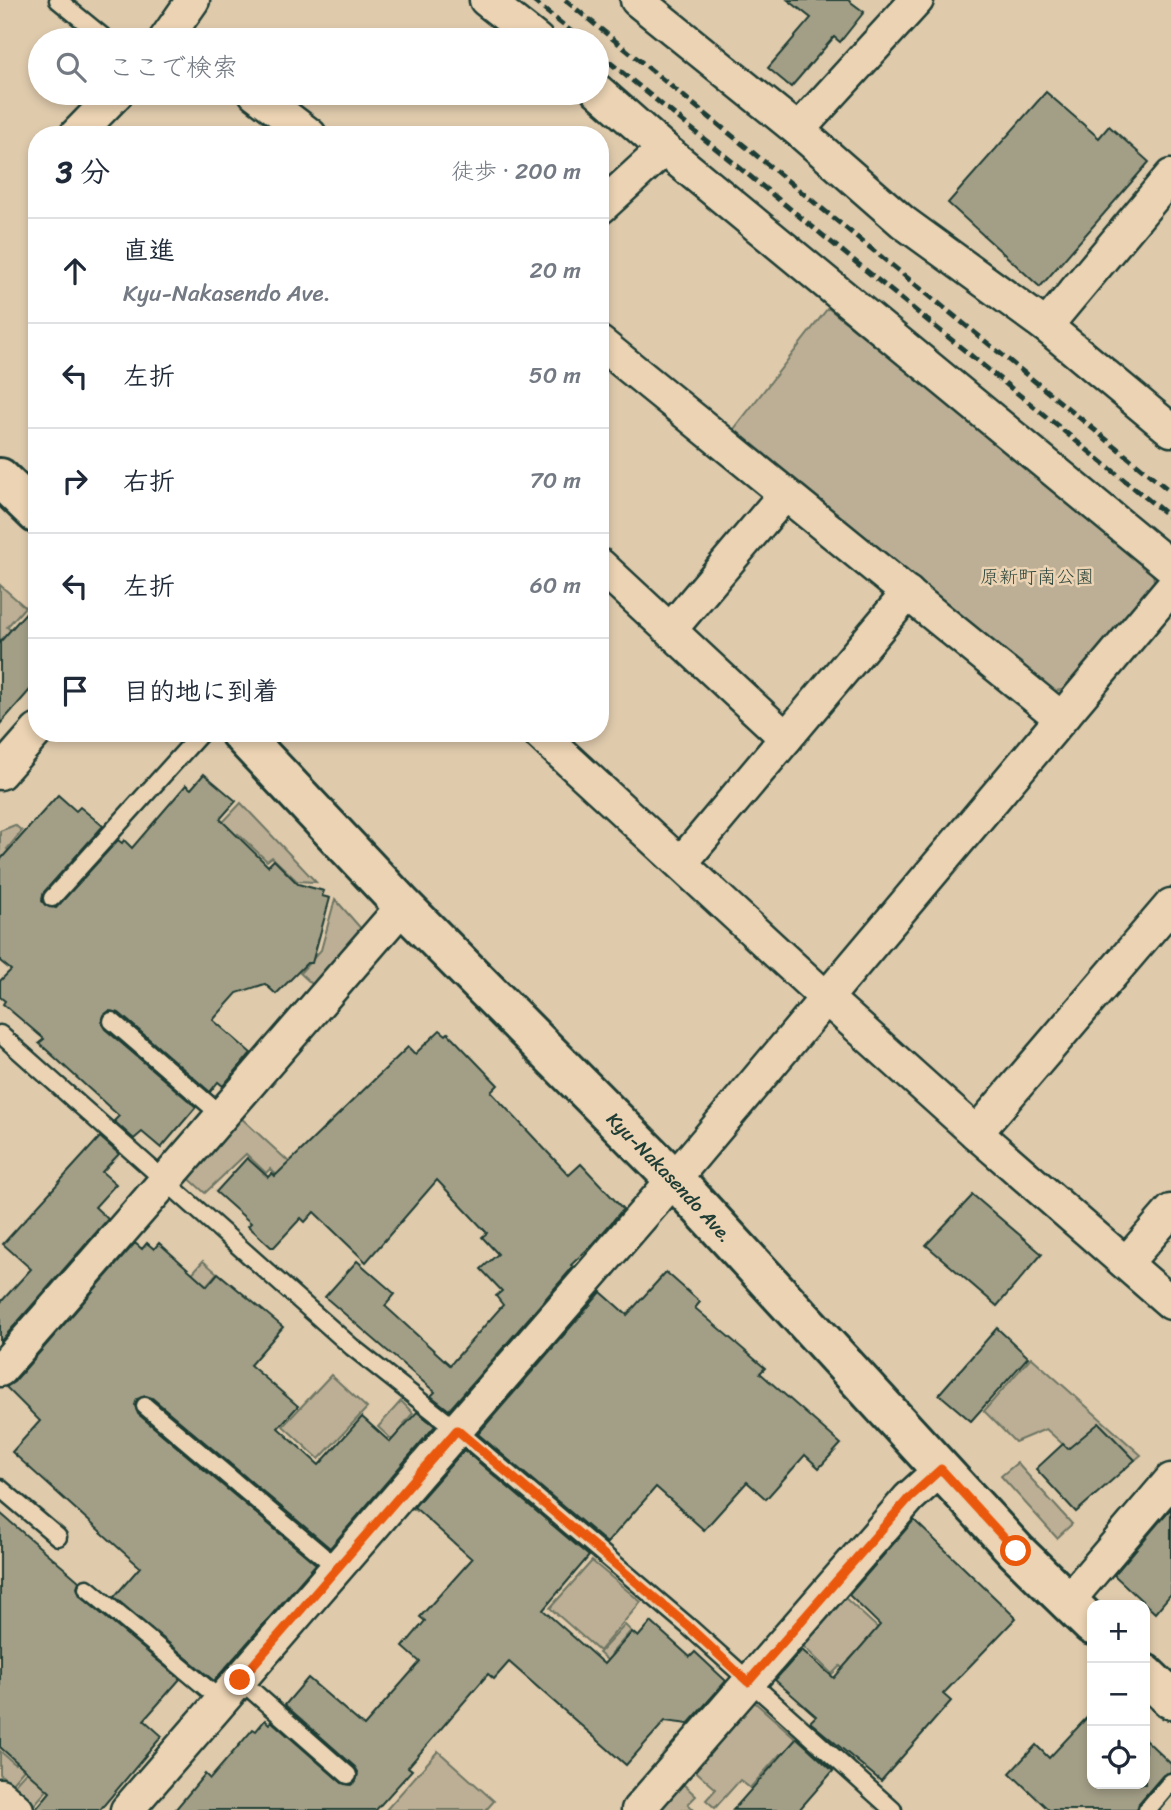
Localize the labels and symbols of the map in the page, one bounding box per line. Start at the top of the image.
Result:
park label: 原新町南公園 [980,560,1094,593]
street label: Kyu-Nakasendo Ave. [599,1103,741,1250]
route start [1000,1535,1031,1566]
route end [224,1664,255,1695]

